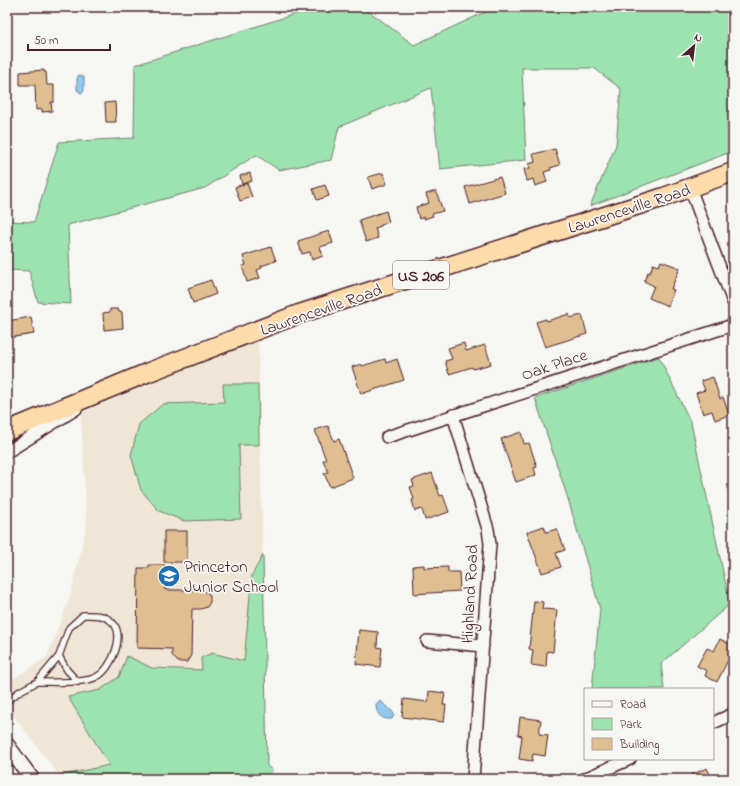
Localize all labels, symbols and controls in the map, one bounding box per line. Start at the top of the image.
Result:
scale bar [28,26,110,52]
north arrow [674,26,714,66]
text: N [691,29,705,47]
text: 50 m [34,32,58,50]
street label: Lawrenceville Road [565,178,694,241]
road number: US 206 [393,261,449,289]
street label: Lawrenceville Road [257,278,386,343]
street label: Oak Place [518,343,591,388]
street label: Highland Road [455,543,488,644]
place label: Princeton Junior School [184,555,278,600]
school or university icon: Princeton Junior School [156,563,182,589]
legend [584,688,714,760]
text: Road [620,696,646,714]
text: Park [620,716,642,734]
text: Building [619,736,659,755]

